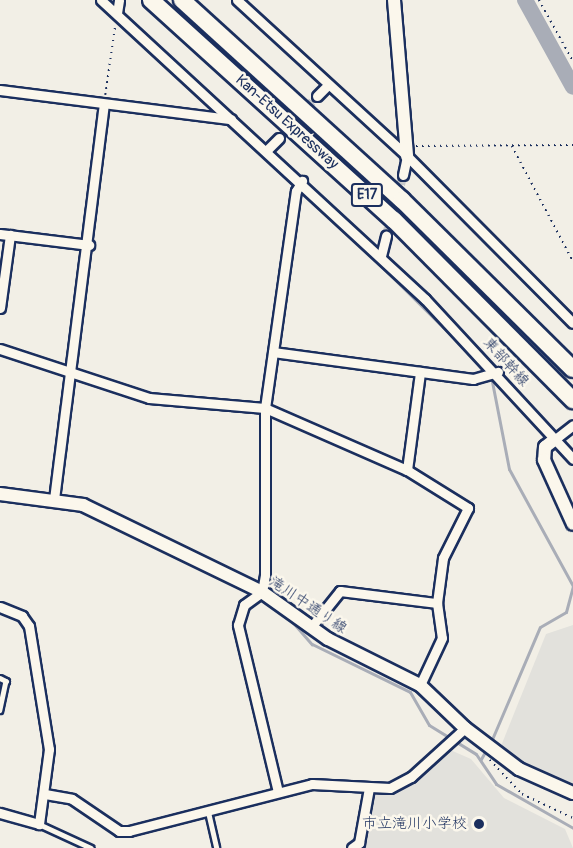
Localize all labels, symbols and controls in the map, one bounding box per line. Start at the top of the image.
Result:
street label: Kan-Etsu Expressway [232,71,342,173]
road number: E17 [350,184,384,206]
street label: 東部幹線 [479,334,533,390]
street label: 滝川中通り線 [266,572,350,638]
place label: 市立滝川小学校 [362,815,467,833]
marker: 市立滝川小学校 [472,817,486,831]

